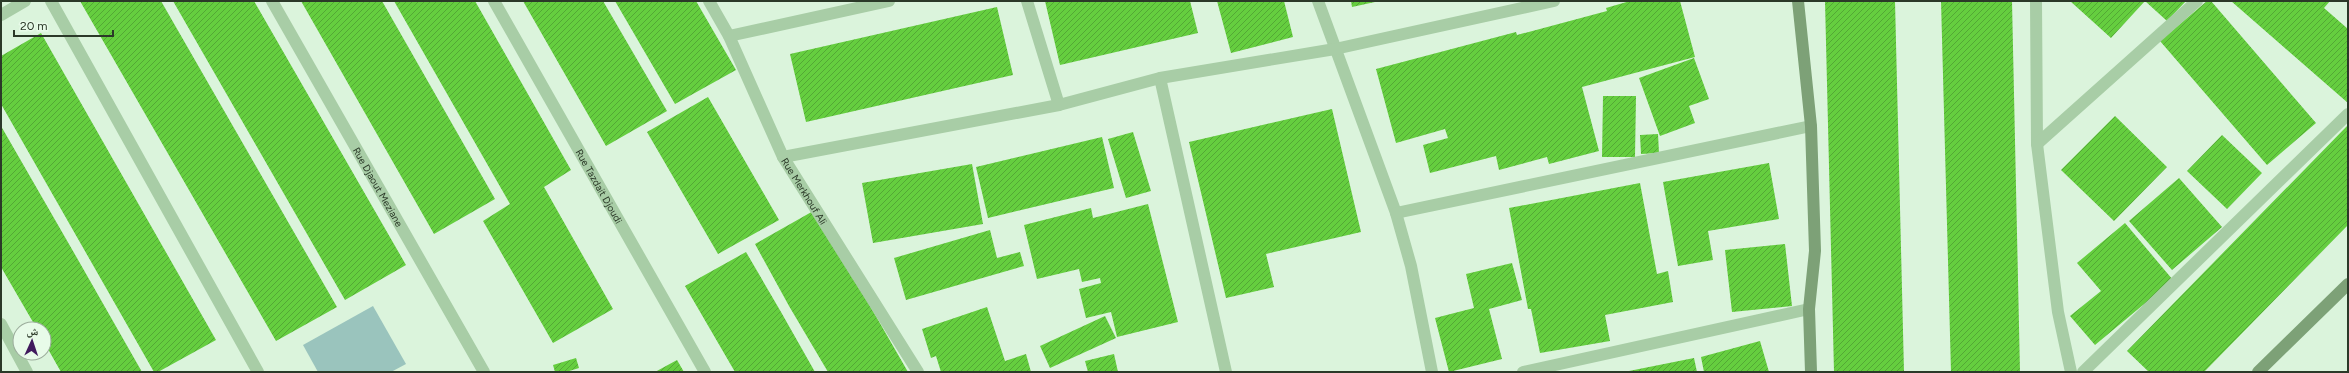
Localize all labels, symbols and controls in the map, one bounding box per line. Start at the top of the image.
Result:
scale bar [14,12,113,38]
text: 20 m [20,19,48,33]
street label: Rue Djaout Meziane [350,145,406,230]
street label: Rue Tazdait Djoudi [573,147,625,226]
street label: Rue Merkhouf Ali [778,155,830,227]
north arrow [12,321,52,361]
text: ش [26,325,39,339]

